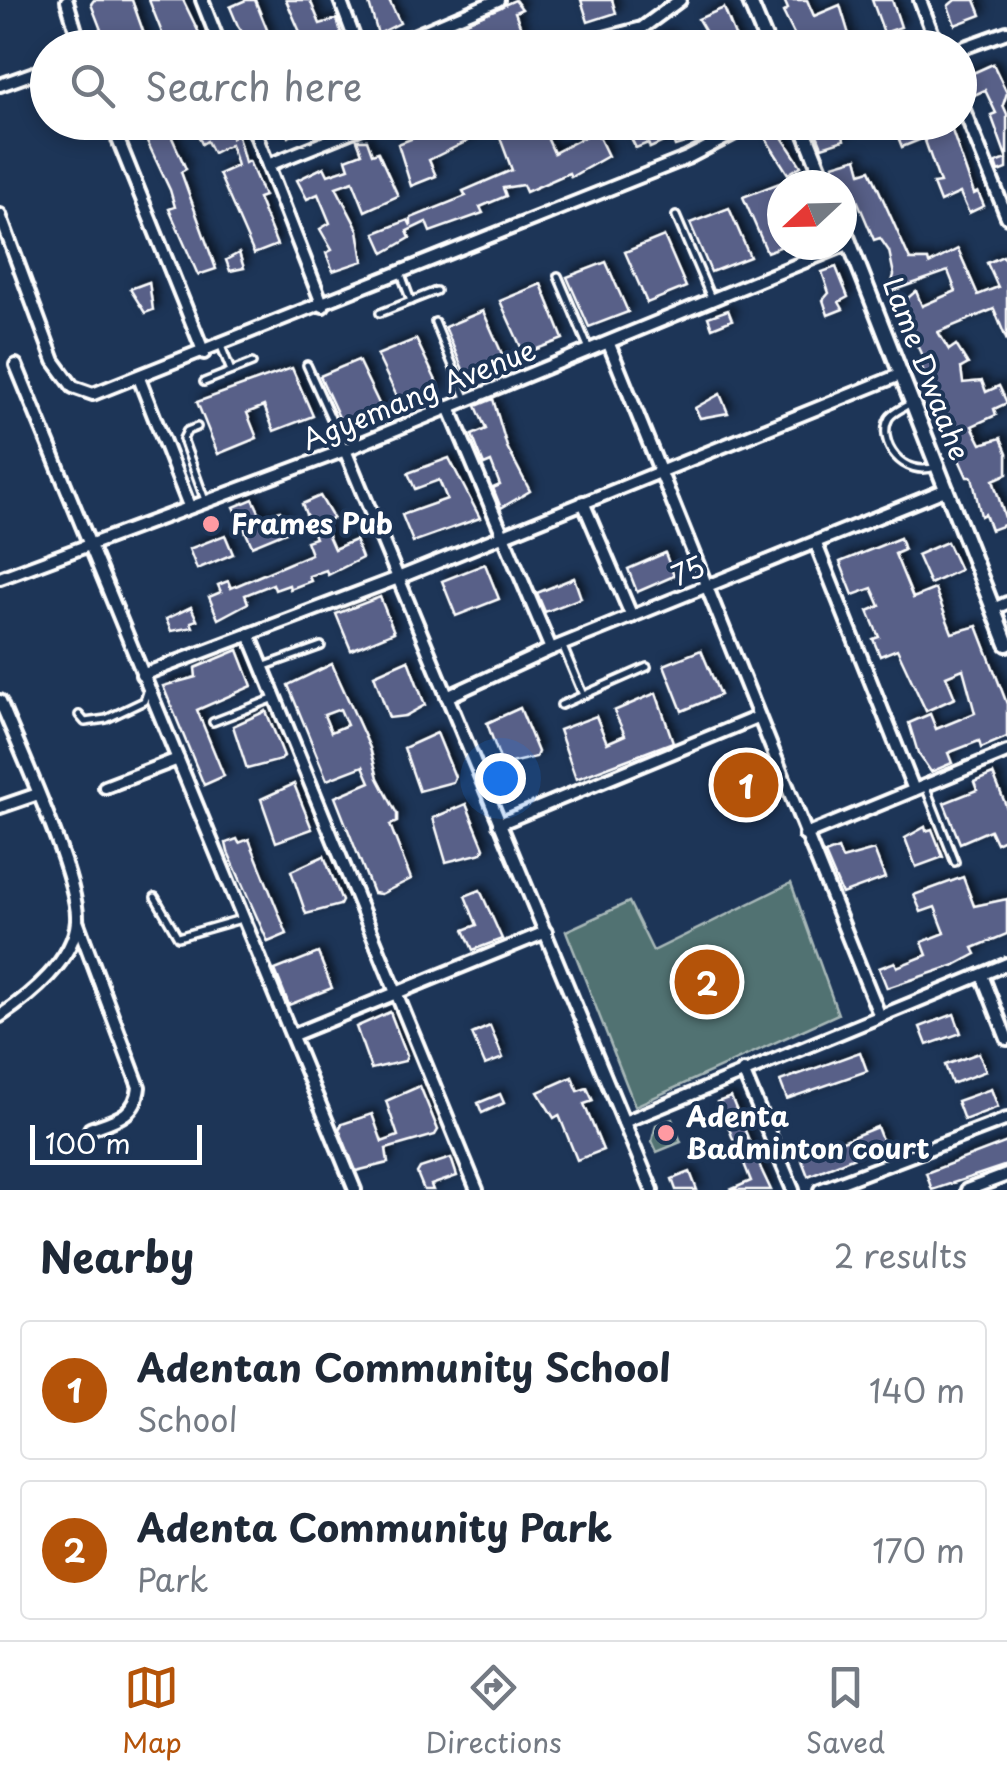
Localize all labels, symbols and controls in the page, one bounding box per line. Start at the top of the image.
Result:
search box [30,30,977,140]
text: Search here [145,57,362,114]
icon: search [65,58,120,113]
north arrow [767,170,857,260]
street label: Lame Dwaahe [873,271,982,466]
street label: Agyemang Avenue [295,327,542,460]
place label: Frames Pub [231,501,393,544]
marker: Frames Pub [200,513,222,535]
street label: 75 [664,544,711,596]
pin: 1 [714,748,778,822]
your location [475,753,526,804]
pin: 2 [674,944,740,1020]
place label: Adenta Badminton court [685,1094,930,1169]
scale bar [30,1120,202,1164]
text: 100 m [45,1121,131,1164]
marker: Adenta Badminton court [655,1122,677,1144]
text: Nearby [40,1224,194,1287]
text: 2 results [834,1231,967,1279]
text: Adentan Community School [137,1338,671,1395]
text: 1 [67,1366,82,1414]
text: 140 m [869,1366,965,1414]
text: School [137,1395,238,1443]
text: Adenta Community Park [137,1498,612,1555]
text: 2 [63,1526,86,1574]
text: 170 m [872,1526,965,1574]
text: Park [137,1555,209,1603]
tab: Map [122,1660,182,1763]
tab: Directions [426,1660,562,1763]
tab: Saved [806,1660,885,1763]

